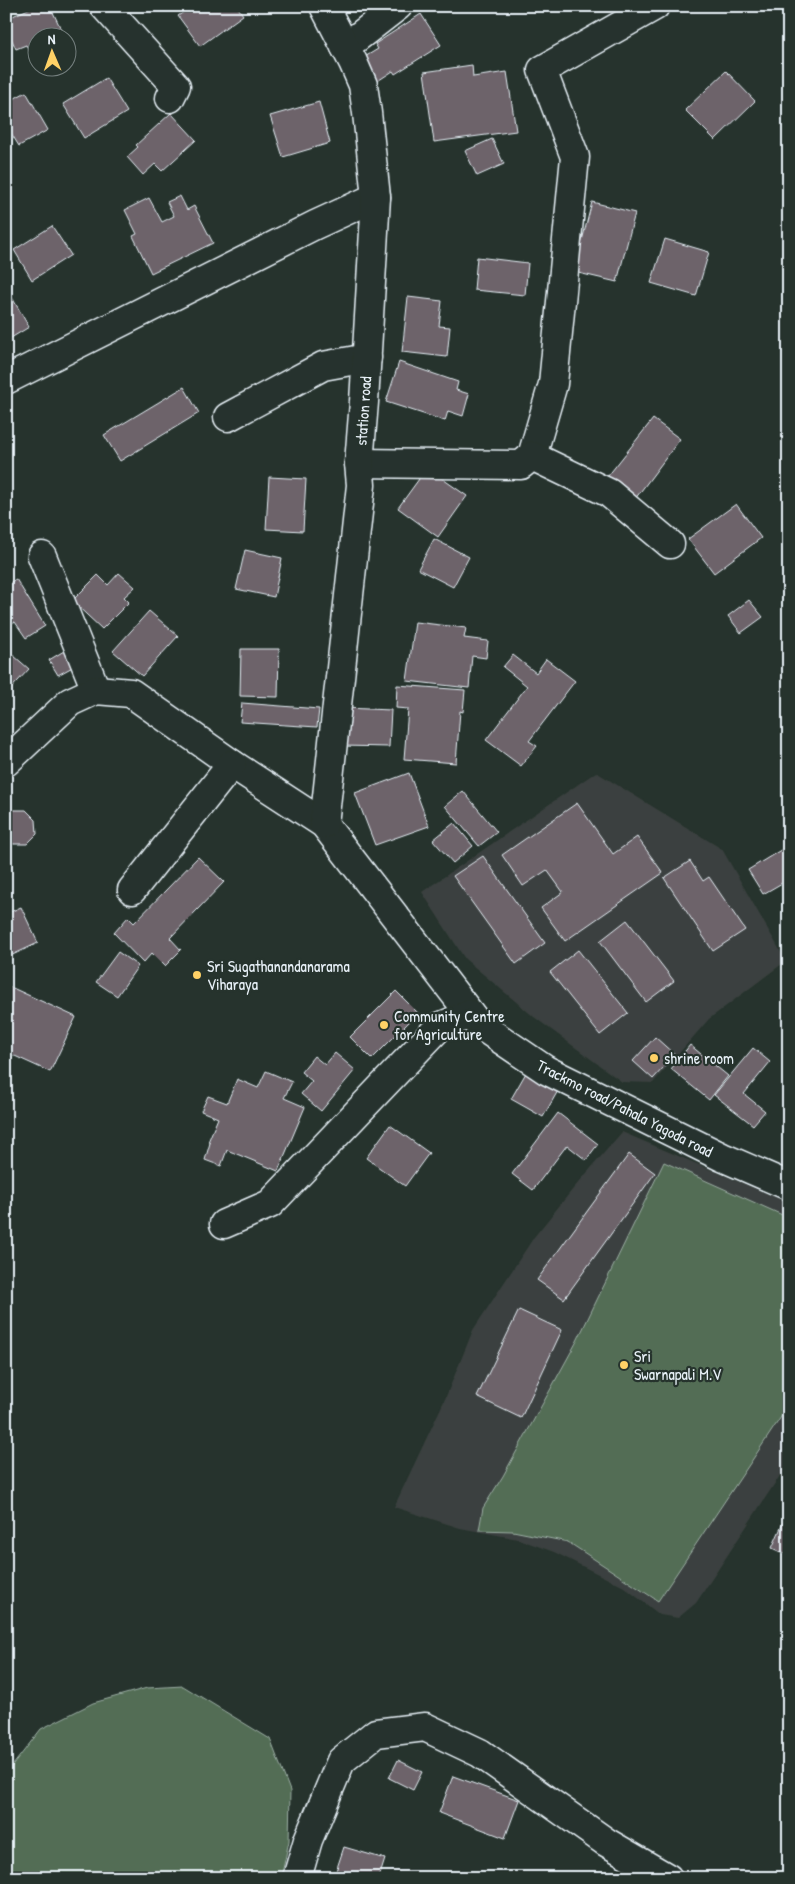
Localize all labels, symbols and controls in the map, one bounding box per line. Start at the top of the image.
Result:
north arrow [28,28,78,78]
text: N [47,29,56,48]
street label: station road [350,376,376,446]
place label: Sri Sugathanandanarama Viharaya [207,955,350,995]
marker: Sri Sugathanandanarama Viharaya [191,969,203,981]
place label: Community Centre for Agriculture [394,1005,505,1045]
marker: Community Centre for Agriculture [378,1019,390,1031]
place label: shrine room [664,1047,734,1069]
marker: shrine room [648,1052,660,1064]
street label: Trackmo road/Pahala Yagoda road [533,1054,717,1162]
place label: Sri Swarnapali M.V [634,1345,721,1385]
marker: Sri Swarnapali M.V [618,1359,630,1371]

